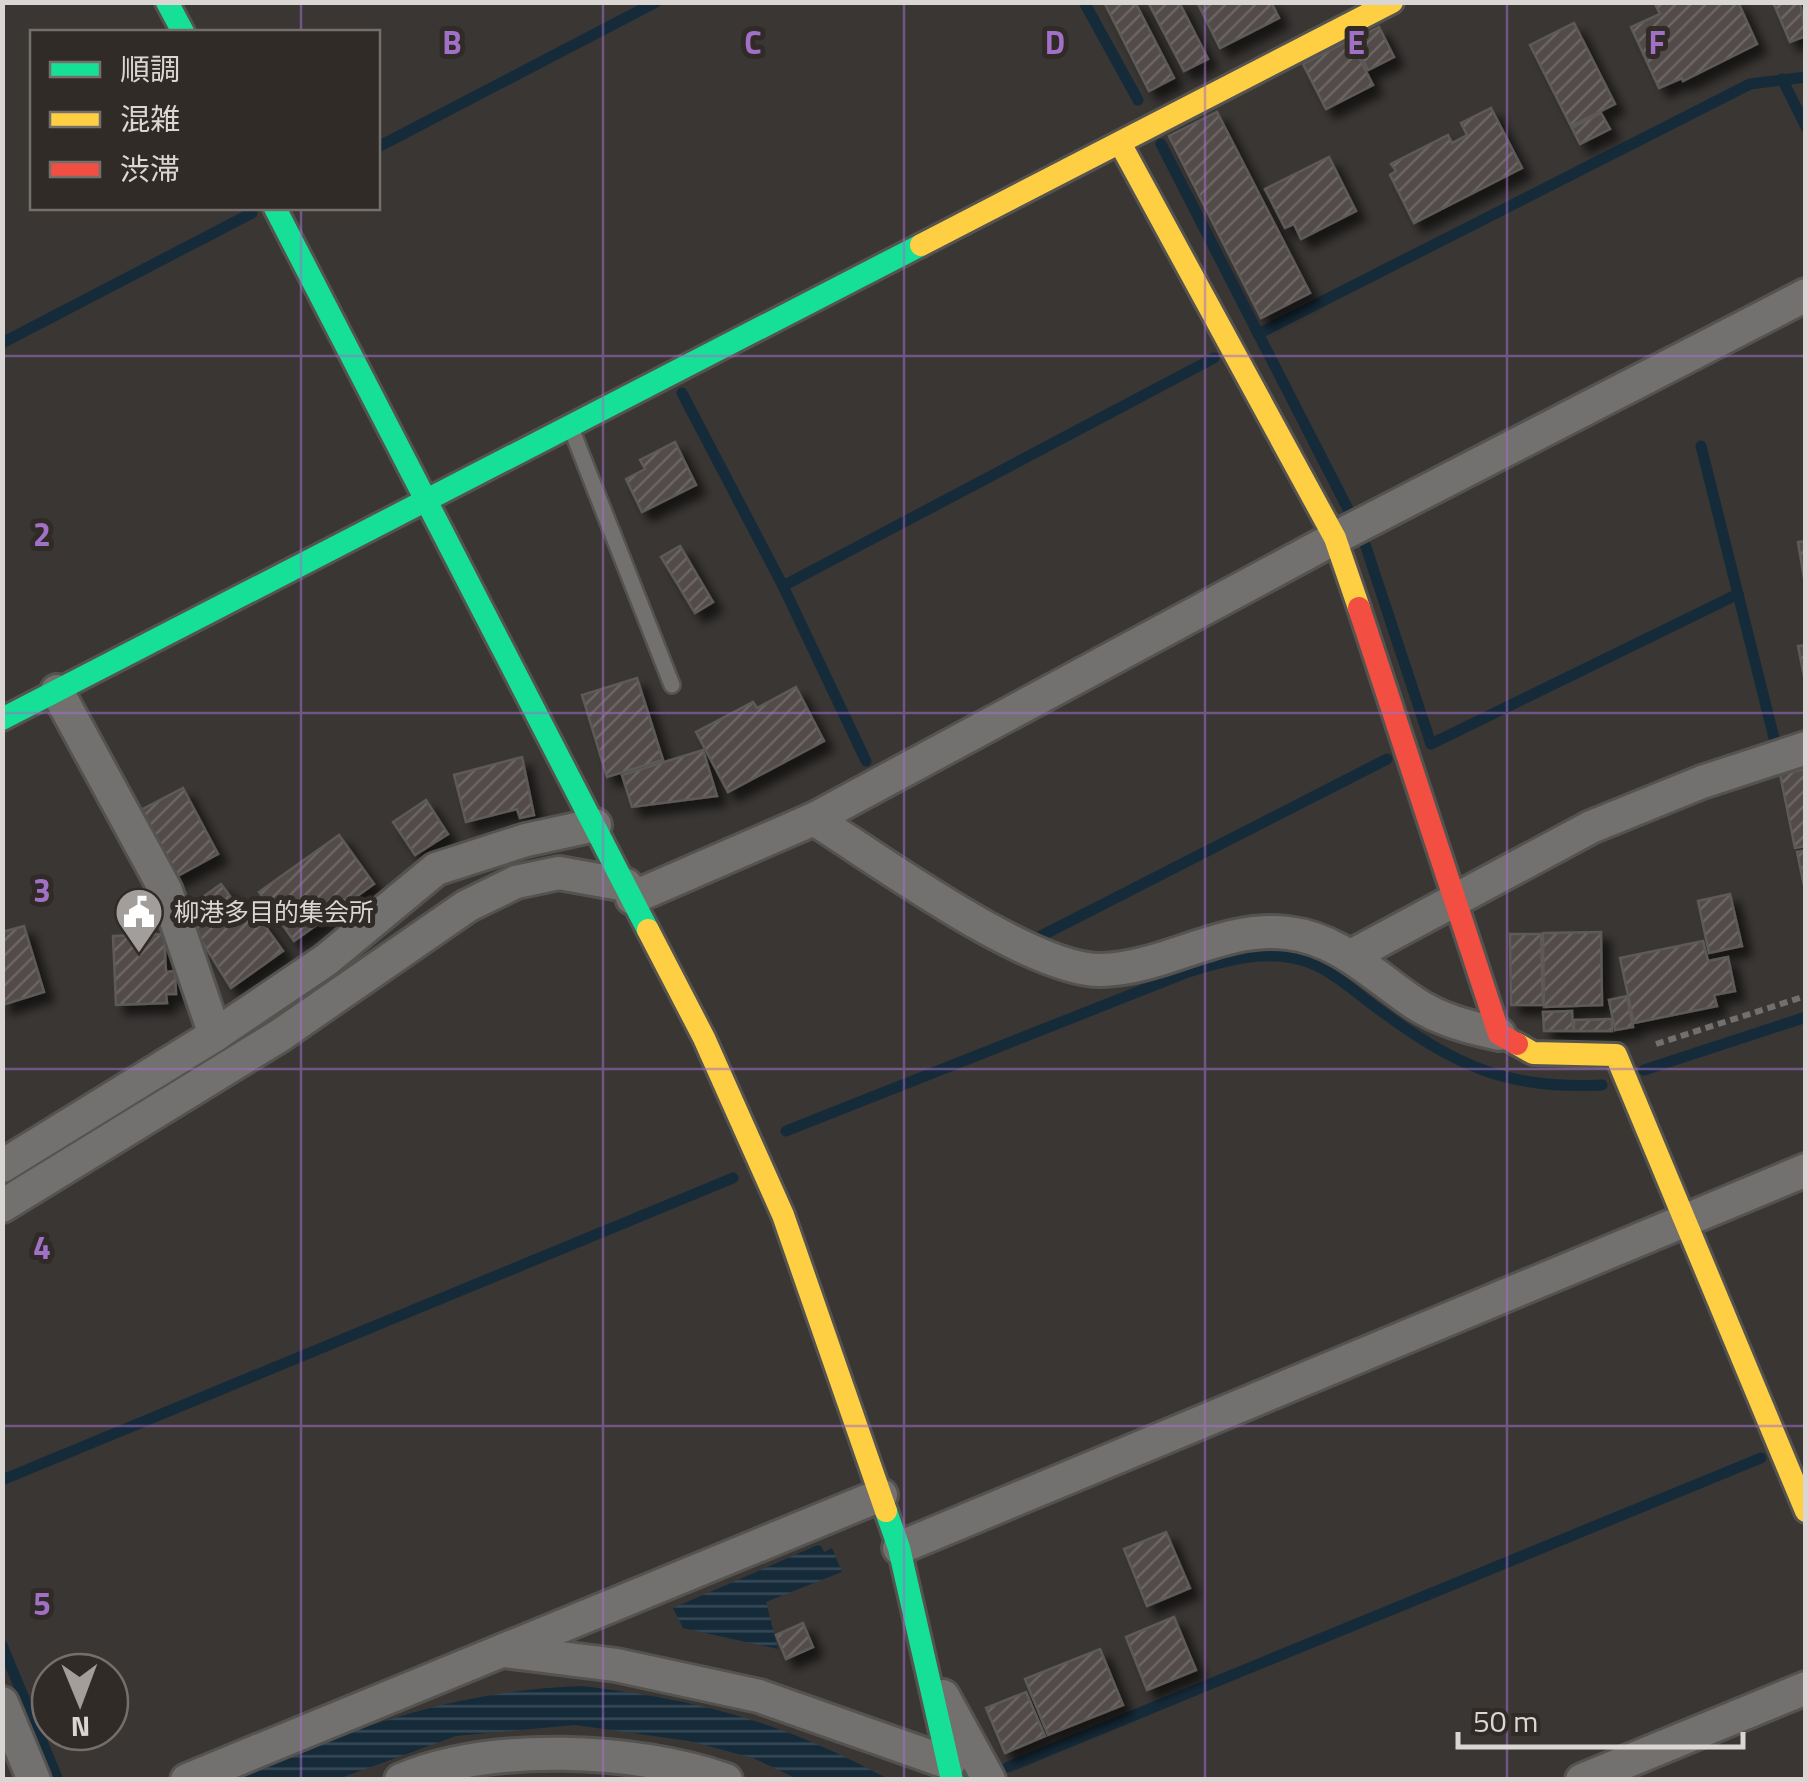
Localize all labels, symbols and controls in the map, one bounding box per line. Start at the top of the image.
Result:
text: B [442,18,462,66]
text: C [744,18,762,66]
text: D [1045,18,1065,66]
text: E [1347,18,1365,66]
text: F [1649,18,1666,66]
legend [30,30,380,210]
text: 順調 [120,46,180,92]
text: 混雑 [120,96,180,142]
text: 渋滞 [120,146,180,192]
text: 2 [33,510,51,558]
text: 3 [33,866,51,914]
public building icon: 柳港多目的集会所 [113,886,165,954]
place label: 柳港多目的集会所 [174,893,374,931]
text: 4 [33,1223,51,1271]
text: 5 [33,1579,51,1627]
north arrow [30,1652,130,1752]
scale bar [1458,1687,1743,1749]
text: 50 m [1473,1698,1538,1744]
text: N [70,1706,91,1749]

